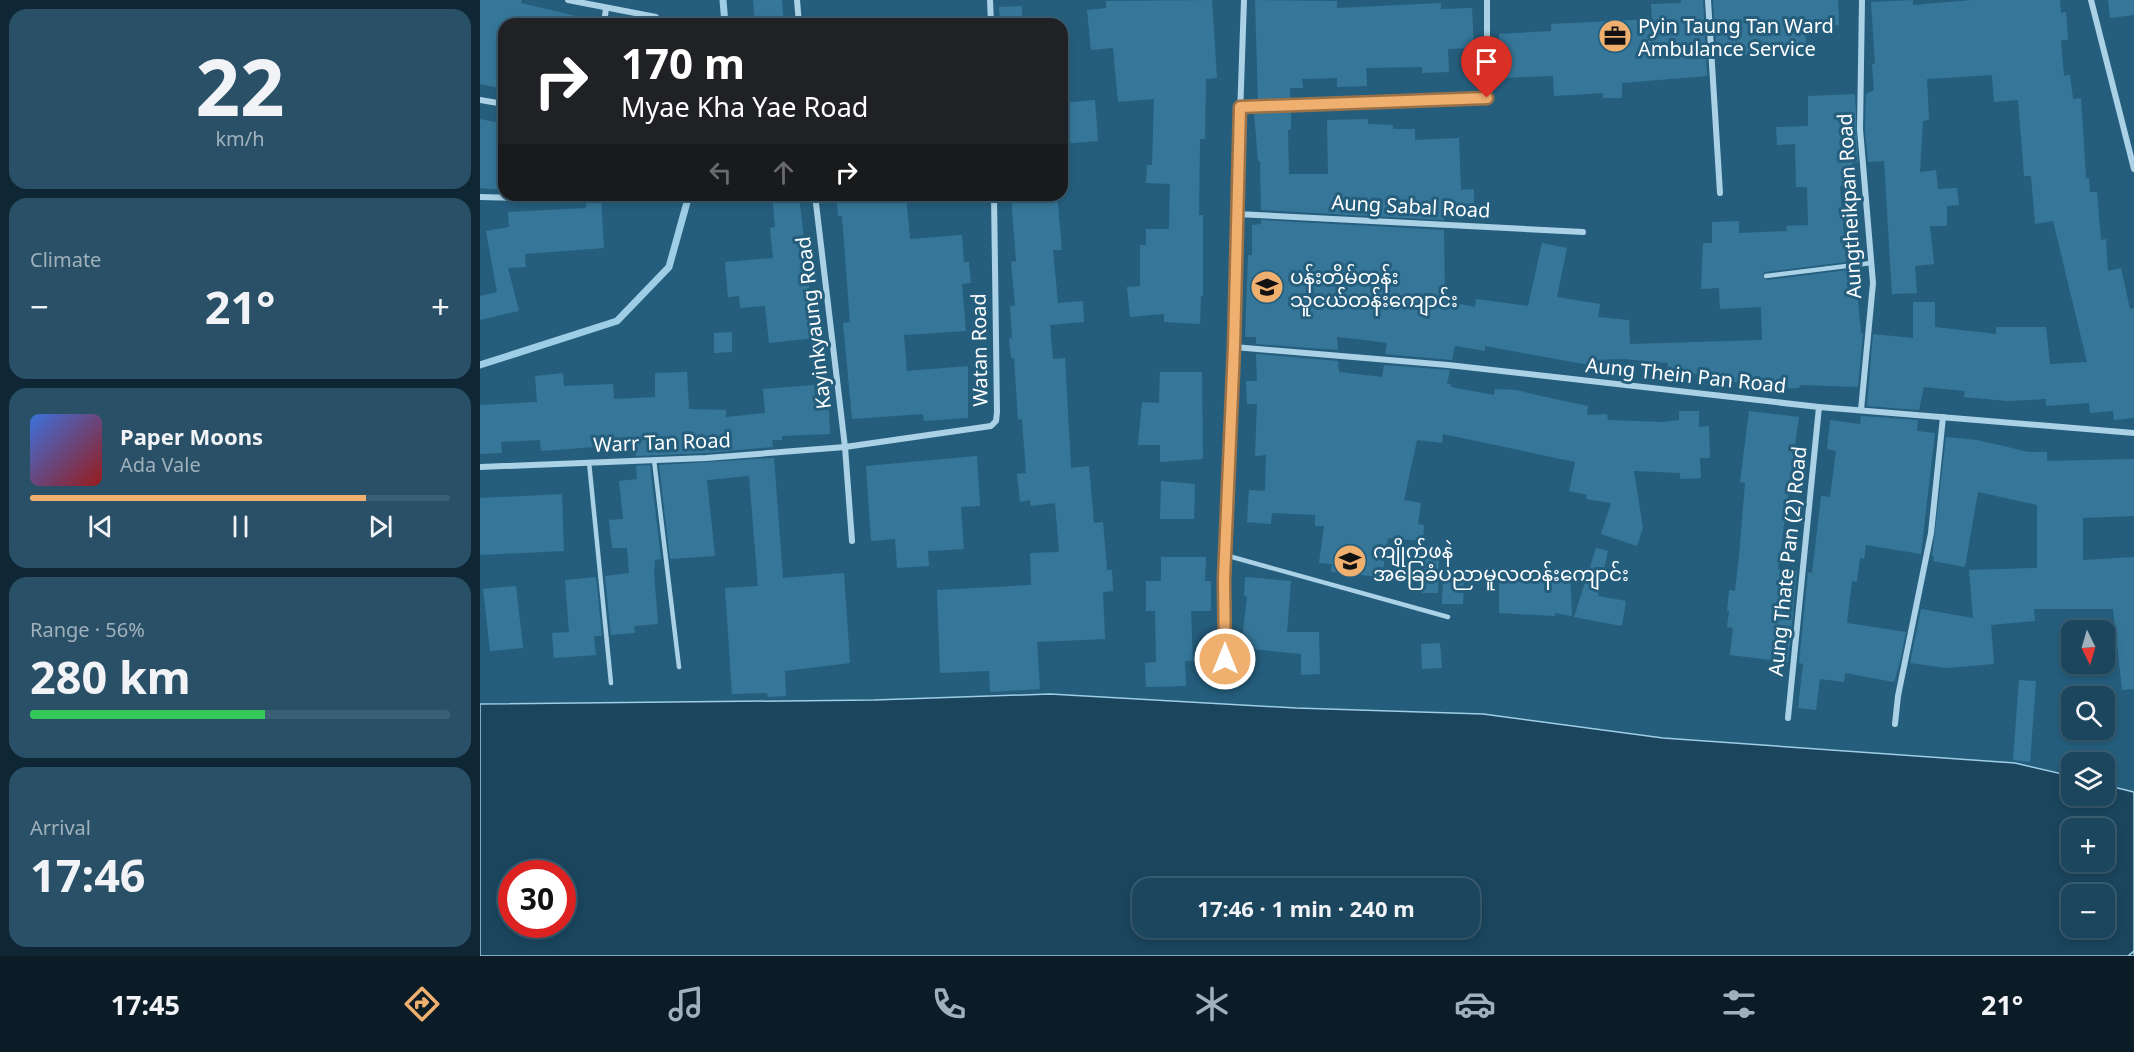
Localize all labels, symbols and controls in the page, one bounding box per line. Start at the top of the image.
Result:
place label: Pyin Taung Tan Ward Ambulance Service [1638,12,1834,62]
office icon: Pyin Taung Tan Ward Ambulance Service [1597,18,1633,54]
text: 22 [195,33,285,139]
text: 170 m [621,34,745,91]
pin [1461,36,1512,98]
icon: right [522,42,600,120]
icon: arrive [1470,45,1503,78]
text: Myae Kha Yae Road [621,88,868,125]
street label: Aungtheikpan Road [1831,113,1867,299]
text: km/h [215,125,265,152]
icon: left [704,156,737,189]
icon: ahead [767,156,800,189]
icon: right [830,156,863,189]
street label: Aung Sabal Road [1331,188,1491,224]
street label: Kayinkyaung Road [789,235,837,411]
text: Climate [30,246,101,273]
place label: ပန်းတိမ်တန်း သူငယ်တန်းကျောင်း [1290,263,1458,317]
school or university icon: ပန်းတိမ်တန်း သူငယ်တန်းကျောင်း [1249,269,1285,305]
text: 21° [205,276,275,337]
text: − [30,284,49,329]
text: + [431,284,450,329]
street label: Watan Road [965,293,993,407]
street label: Aung Thein Pan Road [1584,351,1788,399]
text: Paper Moons [120,421,263,451]
street label: Warr Tan Road [593,426,731,458]
street label: Aung Thate Pan (2) Road [1762,445,1812,677]
text: Ada Vale [120,451,201,478]
icon: previous [84,510,117,543]
icon: pause [224,510,257,543]
icon: next [364,510,397,543]
place label: ကျိုက်ဖနဲ အခြေခံပညာမူလတန်းကျောင်း [1373,537,1629,591]
school or university icon: ကျိုက်ဖနဲ အခြေခံပညာမူလတန်းကျောင်း [1332,543,1368,579]
text: Range · 56% [30,616,145,643]
north arrow [2061,620,2115,674]
map controls [2061,620,2115,938]
position arrow [1193,627,1257,691]
text: 280 km [30,646,191,707]
button: search [2061,686,2115,740]
button: layers [2061,752,2115,806]
text: Arrival [30,814,91,841]
button: + [2061,818,2115,872]
text: 17:46 [30,844,146,905]
speed limit sign: 30 [498,860,576,938]
button: − [2061,884,2115,938]
text: 17:46 · 1 min · 240 m [1197,893,1415,923]
icon: directions [401,983,443,1025]
icon: music [665,983,707,1025]
icon: phone [928,983,970,1025]
icon: climate [1191,983,1233,1025]
icon: car [1454,983,1496,1025]
icon: filters [1718,983,1760,1025]
text: 17:45 [111,986,180,1023]
text: 21° [1981,986,2023,1023]

